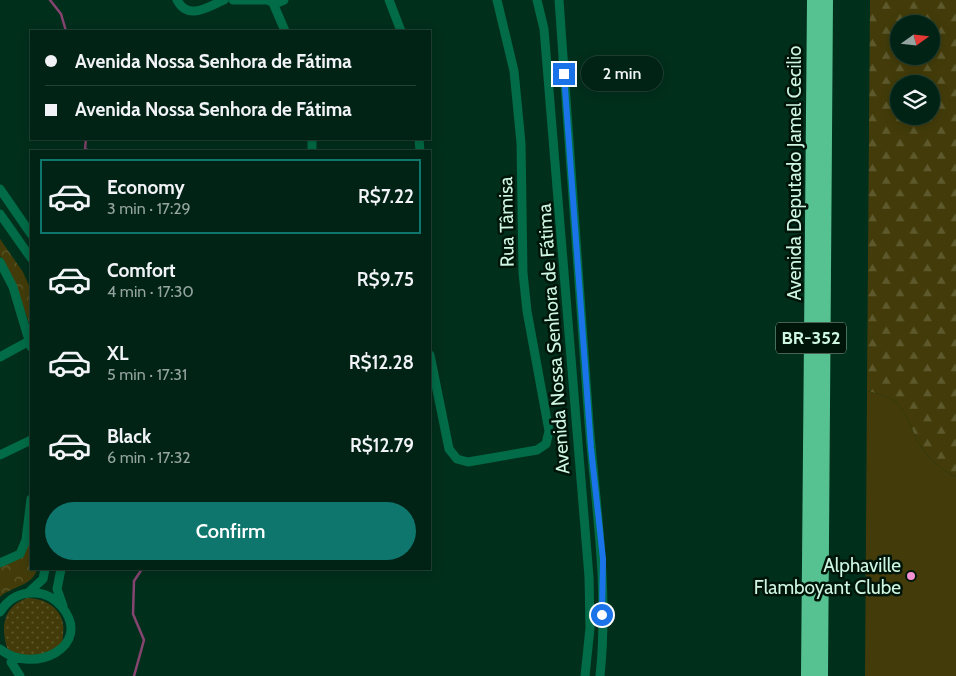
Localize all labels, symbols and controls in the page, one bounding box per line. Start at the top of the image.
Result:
north arrow [890,15,940,65]
map controls [890,15,940,125]
street label: Avenida Deputado Jamel Cecilio [783,46,806,301]
text: Avenida Nossa Senhora de Fátima [75,50,352,73]
callout: 2 min [582,56,664,92]
route end [553,63,575,85]
text: 2 min [603,64,641,83]
button: layers [890,75,940,125]
text: Avenida Nossa Senhora de Fátima [75,98,352,121]
icon: car [47,174,92,219]
text: Economy [107,176,185,199]
street label: Rua Tâmisa [494,177,519,267]
text: R$7.22 [358,185,414,208]
text: 3 min · 17:29 [107,199,191,218]
street label: Avenida Nossa Senhora de Fátima [533,203,574,475]
icon: car [47,257,92,302]
text: Comfort [107,259,176,282]
text: R$9.75 [357,268,414,291]
text: 4 min · 17:30 [107,282,194,301]
road number: BR-352 [776,322,846,353]
icon: car [47,340,92,385]
text: XL [107,342,128,365]
text: R$12.28 [349,351,414,374]
text: 5 min · 17:31 [107,365,187,384]
icon: car [47,423,92,468]
text: Black [107,425,151,448]
text: R$12.79 [350,434,414,457]
text: 6 min · 17:32 [107,448,191,467]
button: Confirm [45,502,416,560]
place label: Alphaville Flamboyant Clube [754,554,901,599]
marker: Alphaville Flamboyant Clube [905,570,917,582]
route start [591,604,613,626]

